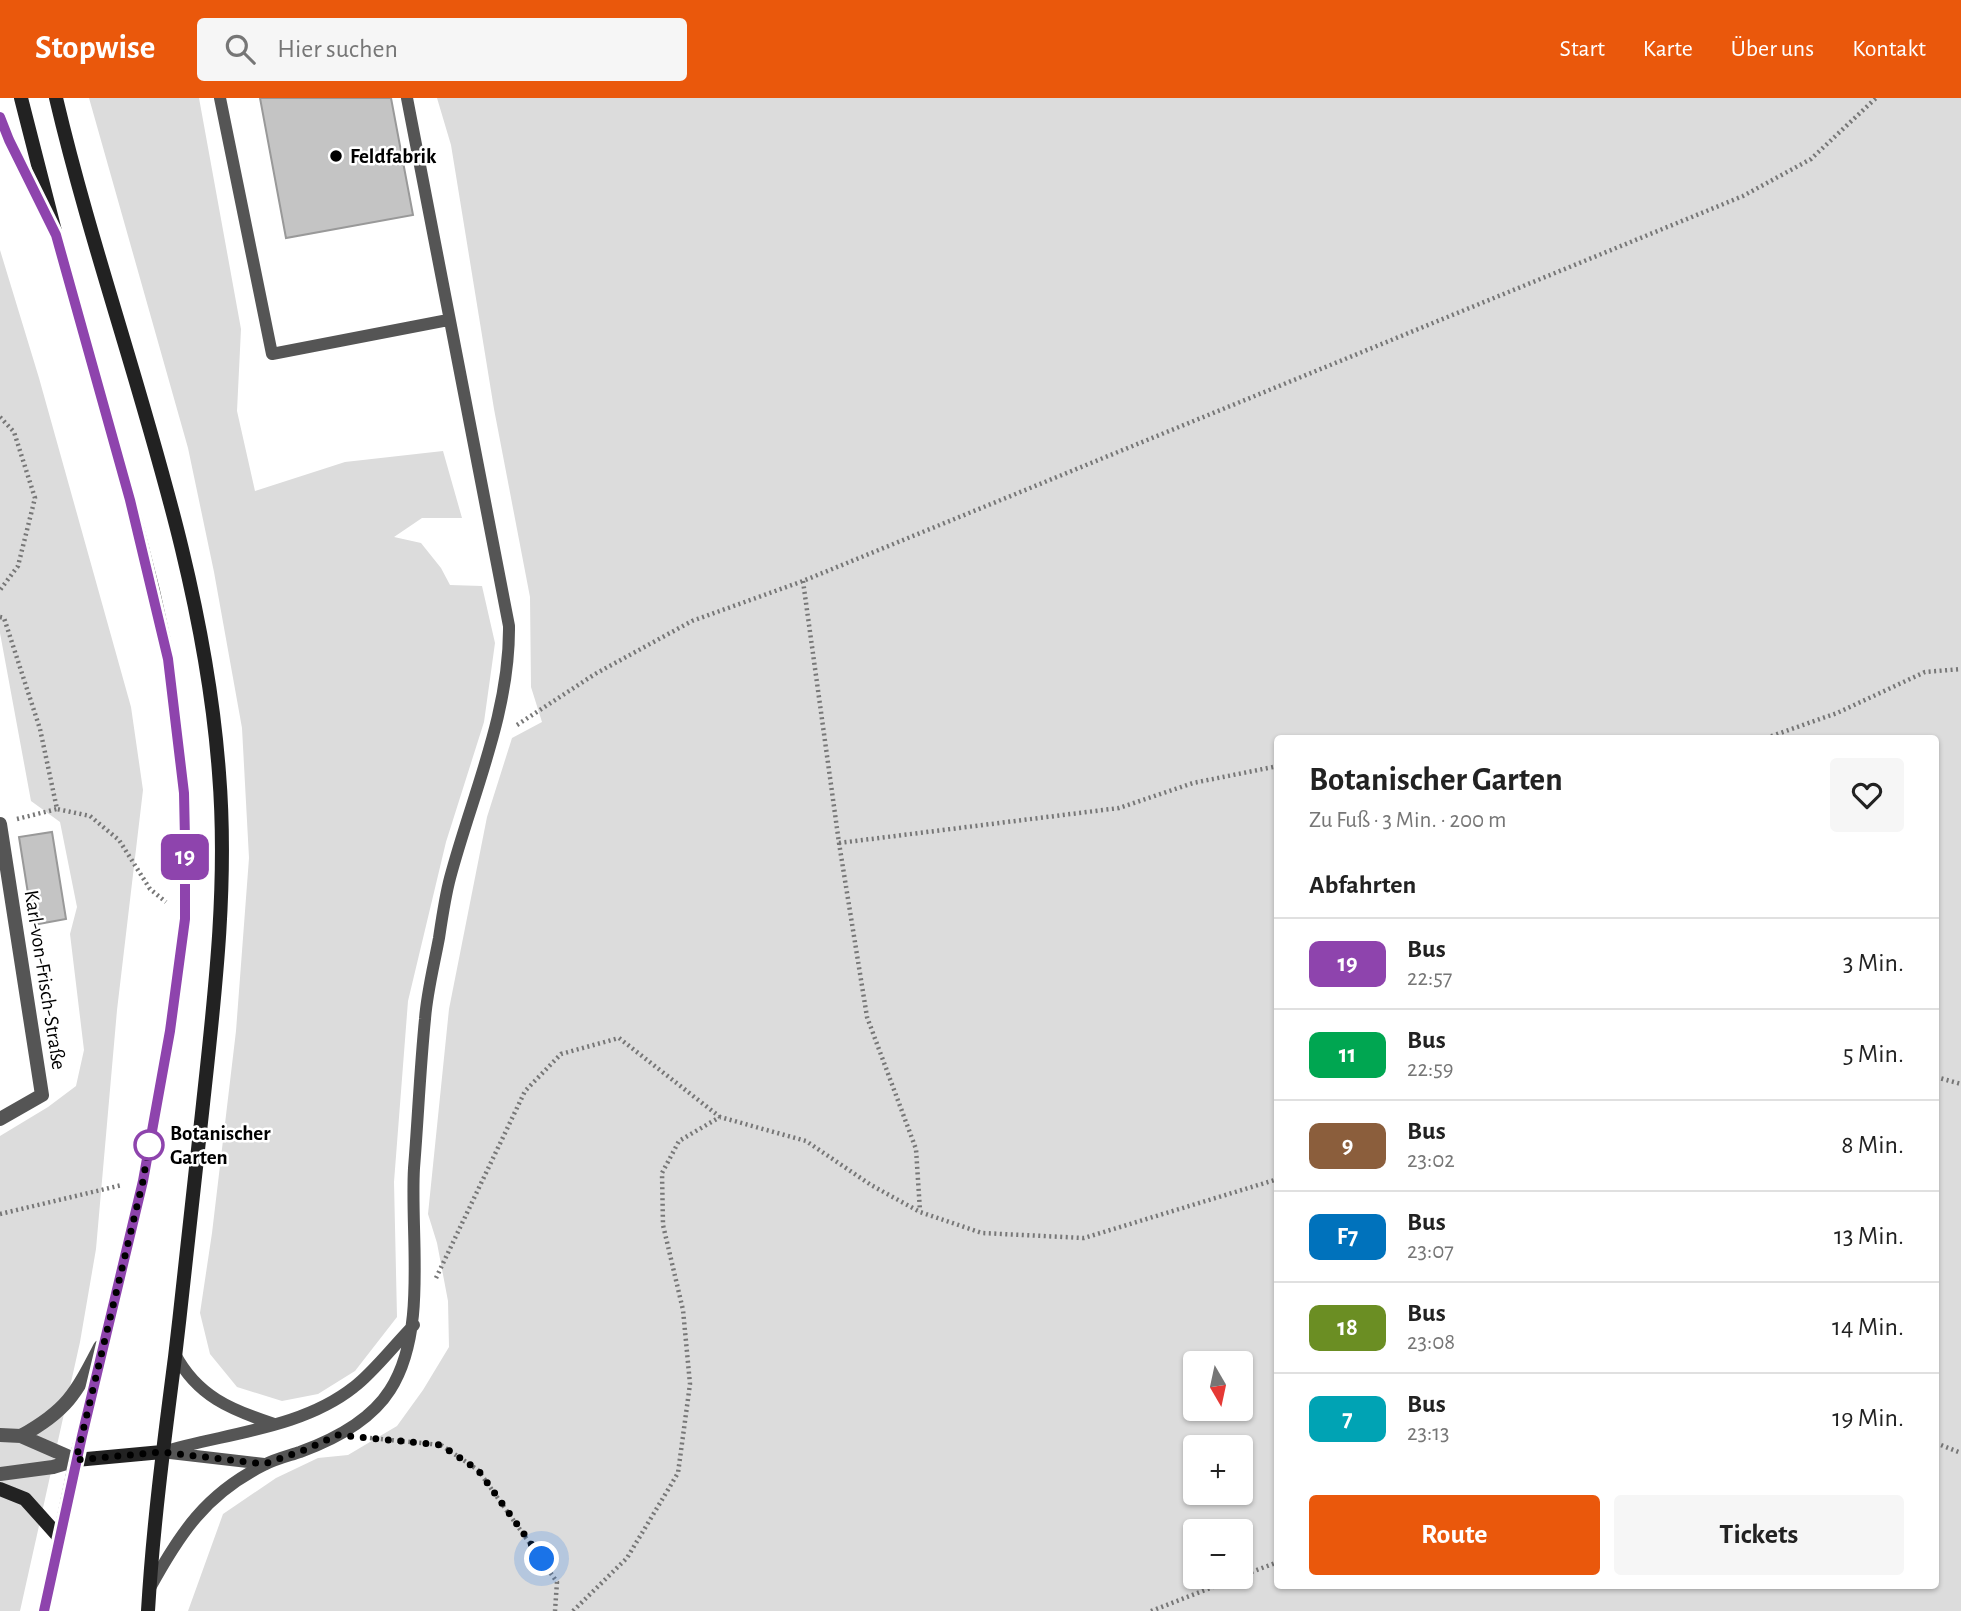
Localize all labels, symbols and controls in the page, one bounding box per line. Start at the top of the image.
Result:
search box [197,18,687,81]
icon: search [221,30,259,68]
text: Stopwise [35,32,155,65]
text: Hier suchen [277,36,398,62]
text: Start [1560,37,1605,61]
text: Karte [1643,37,1693,61]
text: Über uns [1731,37,1814,61]
text: Kontakt [1852,37,1926,61]
place label: Feldfabrik [350,146,437,167]
marker: Feldfabrik [328,148,344,164]
button: heart [1830,758,1904,832]
text: Botanischer Garten [1309,764,1563,797]
text: Zu Fuß · 3 Min. · 200 m [1309,809,1506,832]
line badge: 19 [154,834,216,880]
text: 19 [175,845,195,869]
text: Abfahrten [1309,872,1416,898]
street label: Karl-von-Frisch-Straße [20,889,70,1071]
text: Bus [1407,936,1446,962]
text: 3 Min. [1843,950,1904,976]
text: 19 [1337,952,1358,976]
text: 22:57 [1407,967,1452,990]
text: Bus [1407,1027,1446,1053]
text: 5 Min. [1843,1041,1904,1067]
text: 11 [1339,1043,1356,1067]
text: 22:59 [1407,1058,1454,1081]
text: Bus [1407,1118,1446,1144]
place label: Botanischer Garten [170,1123,271,1168]
marker: Botanischer Garten [134,1130,164,1160]
text: 8 Min. [1841,1132,1904,1158]
text: 9 [1342,1134,1353,1158]
text: 23:02 [1407,1149,1455,1172]
text: Bus [1407,1209,1446,1235]
text: 13 Min. [1834,1223,1904,1249]
text: F7 [1337,1225,1358,1249]
text: 23:07 [1407,1240,1454,1263]
text: Bus [1407,1300,1446,1326]
text: 14 Min. [1832,1314,1904,1340]
text: 18 [1337,1316,1358,1340]
text: 23:08 [1407,1331,1455,1354]
north arrow [1183,1351,1253,1421]
map controls [1183,1351,1253,1589]
text: Bus [1407,1391,1446,1417]
text: 19 Min. [1832,1405,1904,1431]
text: 7 [1342,1407,1353,1431]
text: 23:13 [1407,1422,1450,1445]
button: + [1183,1435,1253,1505]
button: Route [1309,1495,1600,1575]
button: Tickets [1614,1495,1904,1575]
button: − [1183,1519,1253,1589]
your location [524,1541,559,1576]

